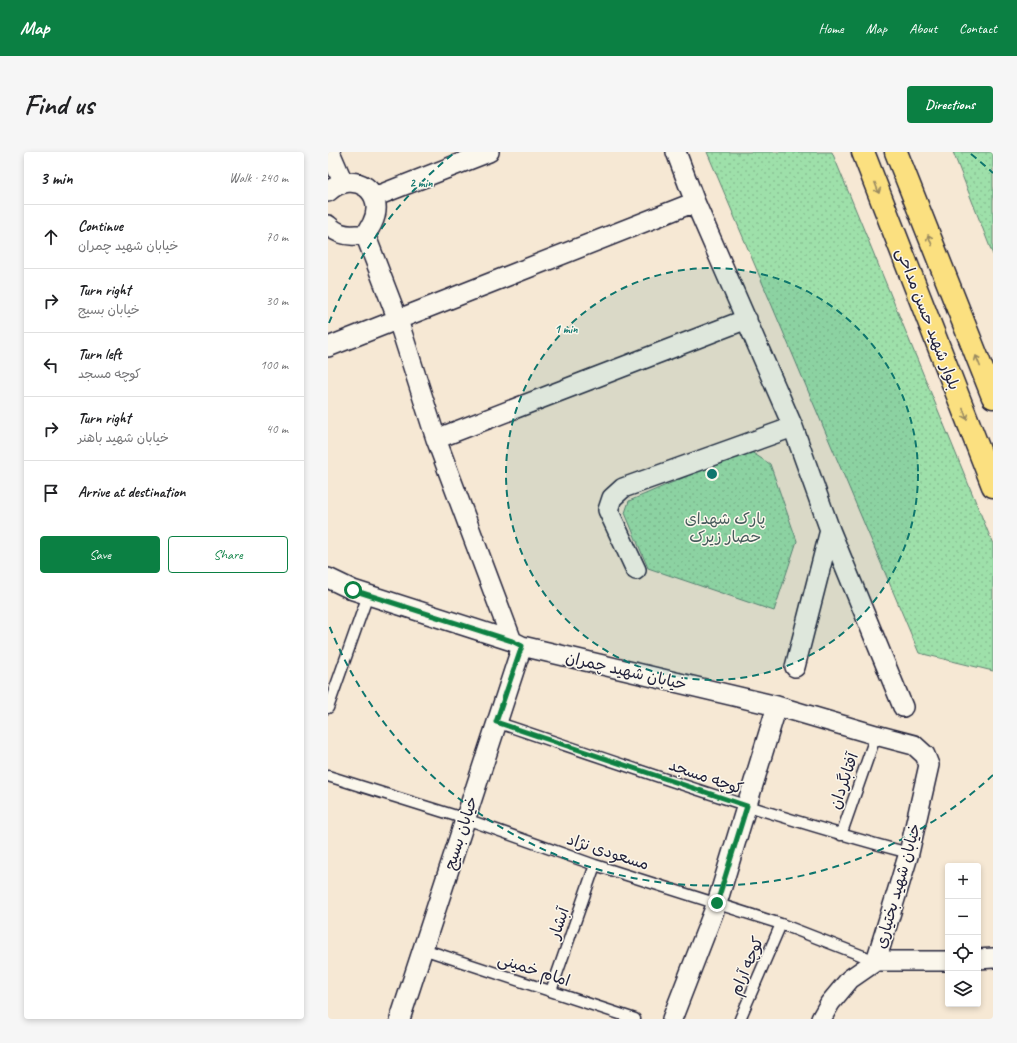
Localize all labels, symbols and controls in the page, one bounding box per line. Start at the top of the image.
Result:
text: Map [20,16,50,40]
text: Home [818,20,844,37]
text: Map [866,20,887,37]
text: About [909,20,937,37]
text: Contact [959,20,997,37]
button: Directions [907,86,993,123]
text: Find us [24,87,94,122]
text: 3 min [40,168,73,189]
text: Walk · 240 m [229,170,288,186]
text: 2 min [410,175,433,191]
one-way arrow [874,182,881,194]
text: Continue [78,217,123,236]
icon: ahead [40,226,62,248]
text: 70 m [266,229,288,245]
one-way arrow [926,234,934,246]
text: خیابان شهید چمران [78,238,178,254]
street label: بلوار شهید حسن مداحی [892,245,964,393]
text: Turn right [78,281,131,300]
icon: right [40,290,62,312]
text: 30 m [266,293,288,309]
text: خیابان بسیج [78,302,140,318]
text: 1 min [555,321,578,337]
text: Turn left [78,345,121,364]
icon: left [40,354,62,376]
one-way arrow [974,355,982,367]
text: 100 m [260,357,288,373]
text: کوچه مسجد [78,366,141,382]
one-way arrow [961,407,969,419]
text: Turn right [78,409,131,428]
icon: right [40,418,62,440]
text: 40 m [266,421,288,437]
text: خیابان شهید باهنر [78,430,169,446]
centre of rings [705,467,719,481]
icon: arrive [40,482,62,504]
text: Arrive at destination [78,483,185,502]
park label: پارک شهدای حصار زیرک [685,509,765,547]
button: Save [40,536,160,573]
button: Share [168,536,288,573]
route start [344,581,362,599]
street label: خیابان شهید چمران [564,647,688,695]
street label: آفتابگردان [825,749,863,812]
street label: کوچه مسجد [666,755,746,799]
street label: خیابان بسیج [440,794,482,872]
street label: خیابان شهید بختیاری [871,821,925,951]
street label: مسعودی نژاد [564,829,652,875]
map controls [945,863,981,1007]
button: + [945,863,981,899]
route end [708,894,726,912]
button: − [945,899,981,935]
street label: آبشار [544,904,574,943]
street label: کوچه آرام [726,933,770,999]
button: locate [945,935,981,971]
street label: امام خمینی [495,949,573,993]
button: layers [945,971,981,1007]

